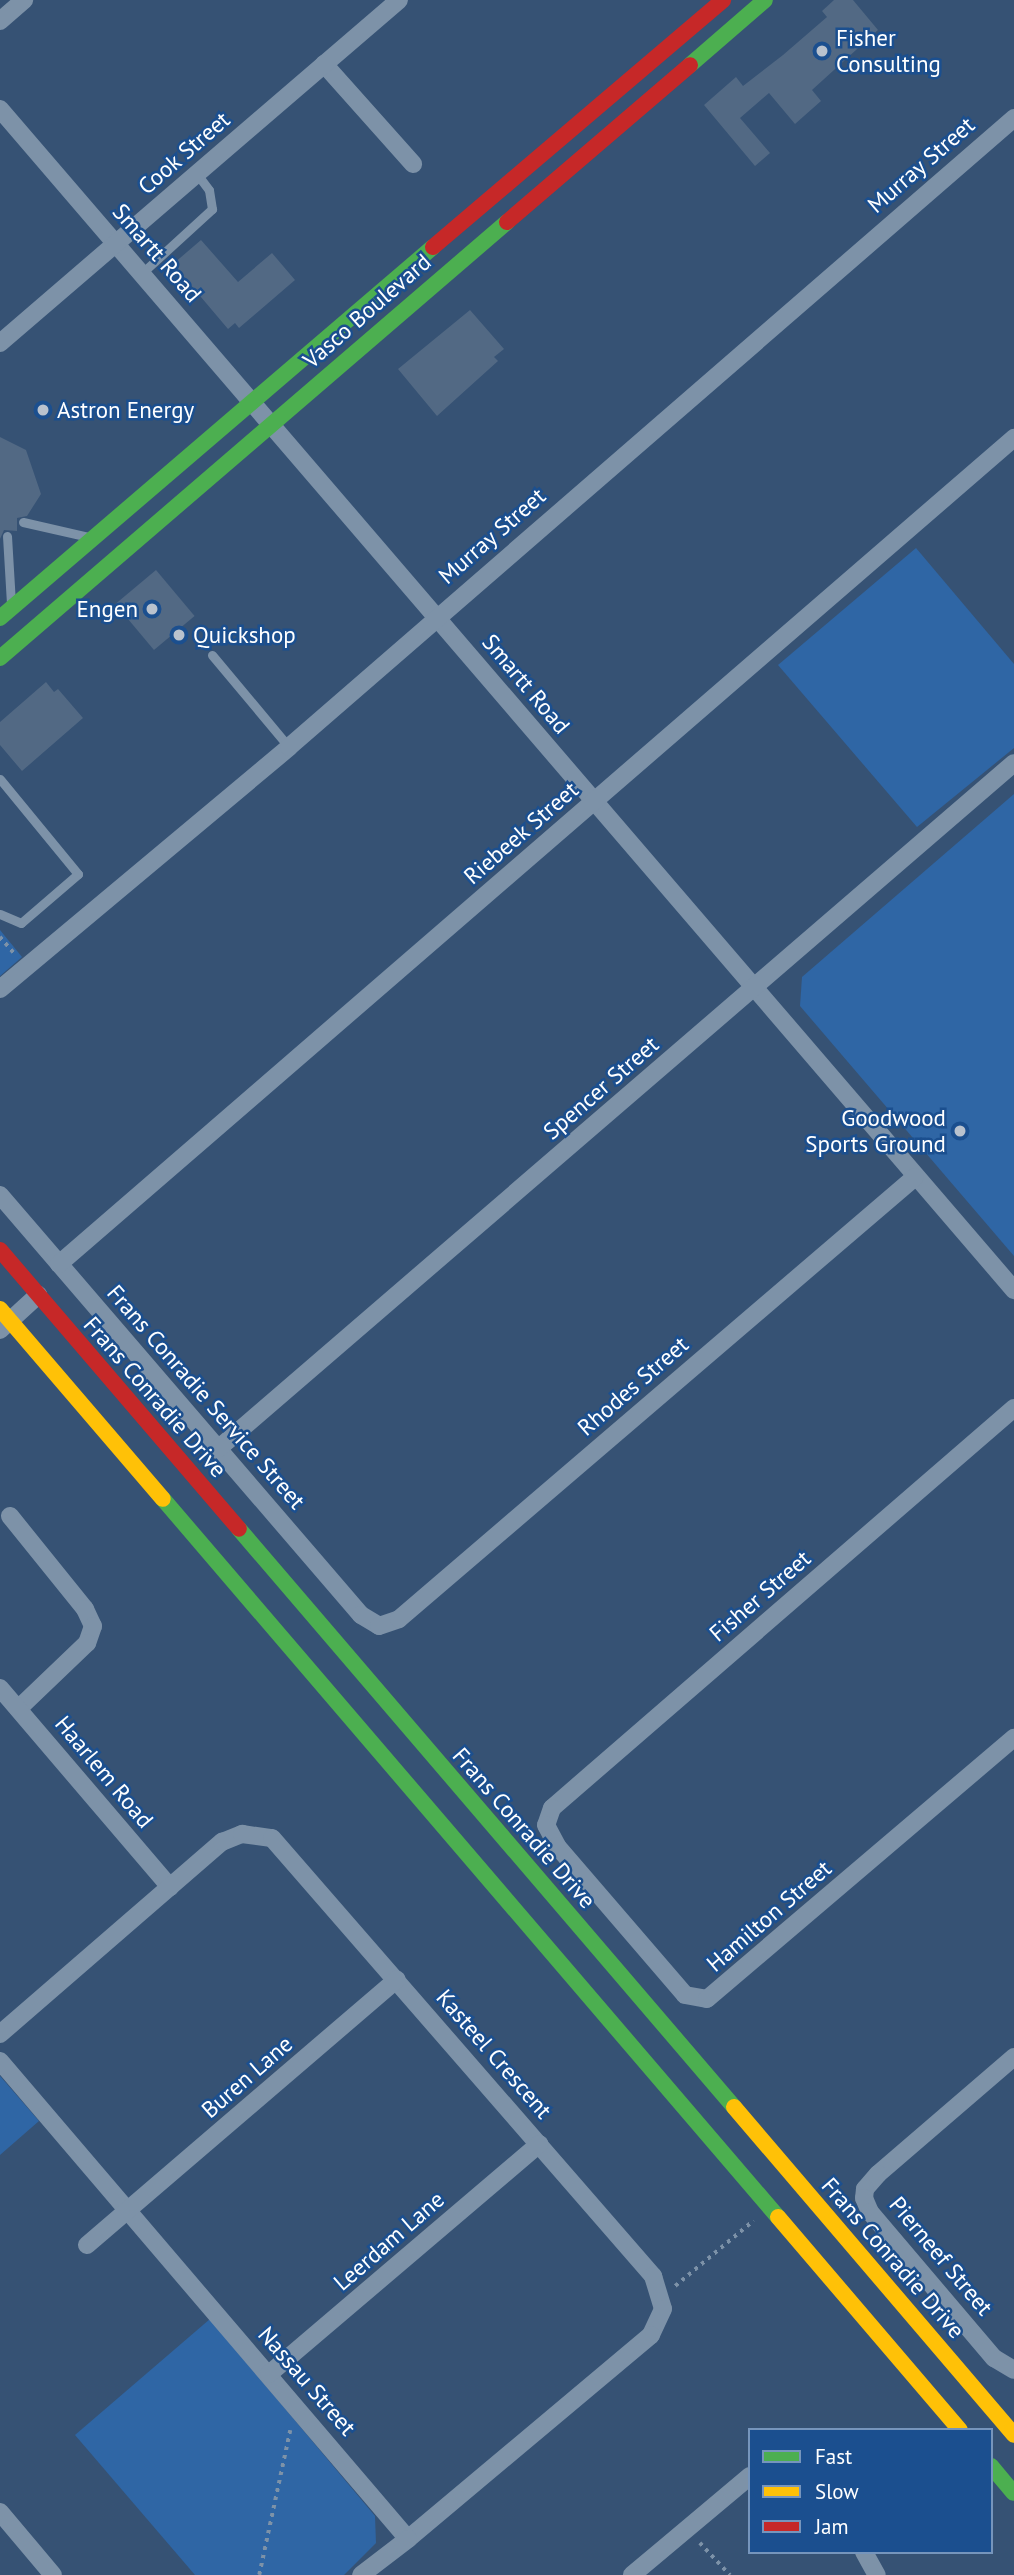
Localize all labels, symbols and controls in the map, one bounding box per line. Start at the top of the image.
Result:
place label: Fisher Consulting [836,24,941,78]
marker: Fisher Consulting [814,43,830,59]
street label: Cook Street [132,106,236,200]
street label: Murray Street [862,111,980,219]
street label: Smartt Road [107,198,207,308]
street label: Vasco Boulevard [298,248,436,374]
place label: Astron Energy [57,396,194,424]
marker: Astron Energy [35,402,51,418]
street label: Murray Street [433,482,551,590]
place label: Engen [76,595,138,623]
marker: Engen [144,601,160,617]
place label: Quickshop [193,621,296,649]
marker: Quickshop [171,627,187,643]
street label: Smartt Road [476,629,576,739]
street label: Riebeek Street [458,776,584,890]
street label: Spencer Street [538,1031,664,1145]
place label: Goodwood Sports Ground [805,1104,946,1158]
marker: Goodwood Sports Ground [952,1123,968,1139]
street label: Frans Conradie Service Street [101,1279,311,1515]
street label: Frans Conradie Drive [78,1311,232,1483]
street label: Rhodes Street [572,1331,694,1441]
street label: Fisher Street [704,1545,816,1647]
street label: Haarlem Road [49,1710,159,1834]
street label: Frans Conradie Drive [447,1742,601,1914]
street label: Hamilton Street [701,1854,837,1978]
street label: Kasteel Crescent [431,1984,557,2124]
street label: Buren Lane [196,2030,298,2124]
street label: Frans Conradie Drive [816,2172,970,2344]
street label: Leerdam Lane [328,2186,450,2296]
street label: Pierneef Street [883,2191,999,2321]
street label: Nassau Street [252,2321,362,2441]
legend [748,2428,993,2554]
text: Fast [815,2443,852,2470]
text: Slow [815,2478,859,2505]
text: Jam [815,2513,849,2540]

